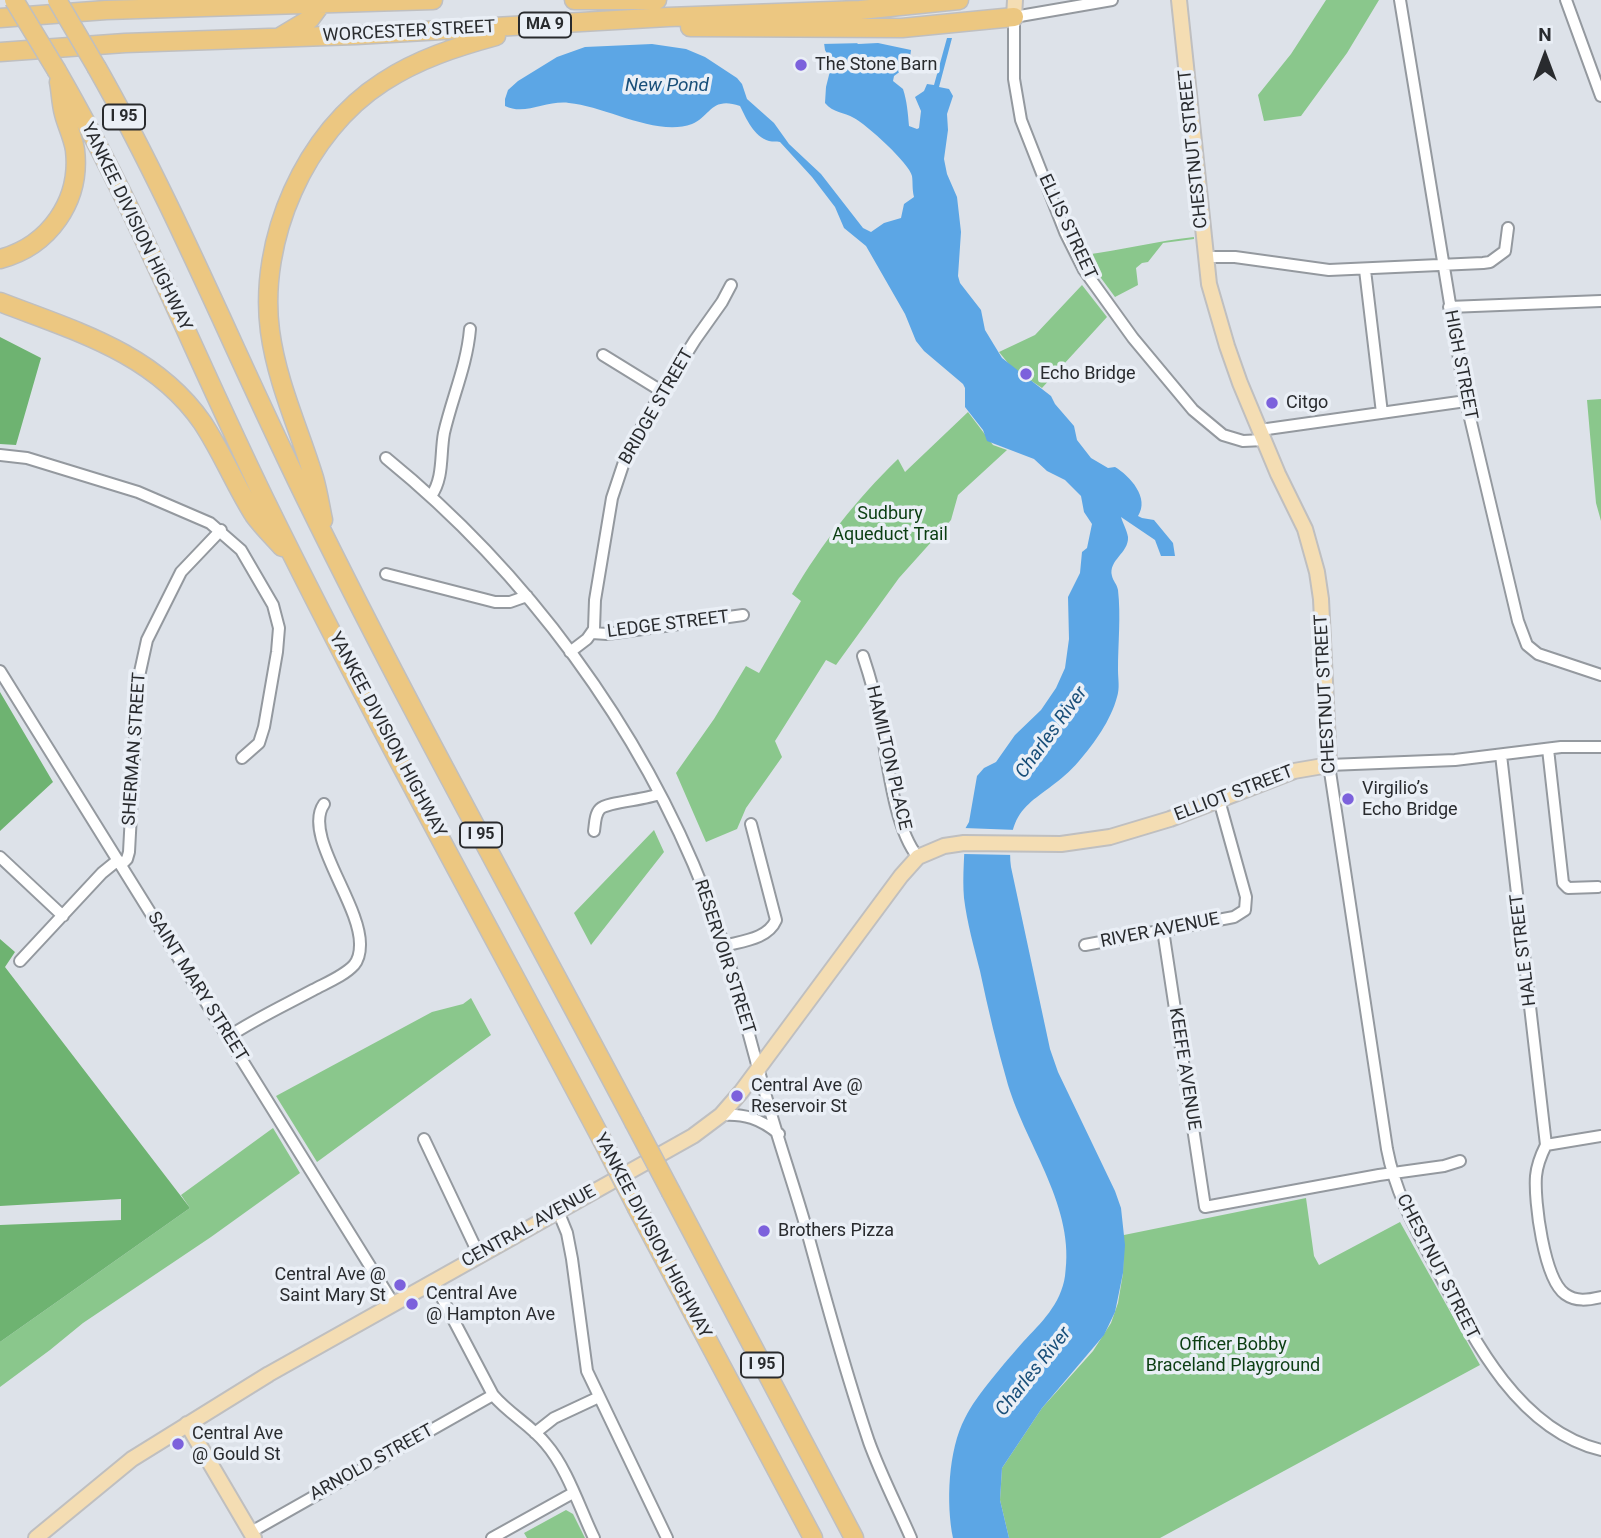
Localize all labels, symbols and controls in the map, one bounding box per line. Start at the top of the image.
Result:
road number: MA 9 [519,13,571,38]
street label: WORCESTER STREET [322,17,496,47]
north arrow [1510,21,1580,91]
text: N [1538,23,1552,46]
place label: The Stone Barn [815,54,937,76]
marker: The Stone Barn [793,57,809,73]
street label: CHESTNUT STREET [1175,68,1213,230]
water label: New Pond [625,75,709,97]
road number: I 95 [103,105,145,130]
street label: YANKEE DIVISION HIGHWAY [76,119,196,335]
street label: ELLIS STREET [1033,171,1101,283]
street label: HIGH STREET [1439,308,1481,422]
street label: BRIDGE STREET [615,345,699,469]
place label: Echo Bridge [1040,363,1136,385]
marker: Echo Bridge [1018,366,1034,382]
place label: Citgo [1286,392,1328,414]
marker: Citgo [1264,395,1280,411]
park label: Sudbury Aqueduct Trail [832,503,948,546]
street label: LEDGE STREET [606,607,730,643]
street label: CHESTNUT STREET [1311,614,1341,774]
street label: YANKEE DIVISION HIGHWAY [324,629,450,841]
street label: SHERMAN STREET [119,672,151,826]
water label: Charles River [1011,683,1093,783]
street label: HAMILTON PLACE [861,684,915,832]
street label: ELLIOT STREET [1171,761,1297,827]
place label: Virgilio’s Echo Bridge [1362,778,1458,820]
marker: Virgilio’s Echo Bridge [1340,791,1356,807]
road number: I 95 [460,822,502,848]
street label: RESERVOIR STREET [689,877,759,1037]
street label: HALE STREET [1506,893,1542,1007]
street label: SAINT MARY STREET [142,908,252,1066]
street label: RIVER AVENUE [1099,909,1221,953]
street label: KEEFE AVENUE [1164,1006,1204,1132]
place label: Central Ave @ Reservoir St [751,1075,863,1118]
marker: Central Ave @ Reservoir St [729,1088,745,1104]
street label: YANKEE DIVISION HIGHWAY [589,1130,715,1342]
street label: CENTRAL AVENUE [458,1181,600,1273]
street label: CHESTNUT STREET [1391,1191,1483,1343]
place label: Brothers Pizza [778,1220,894,1242]
marker: Brothers Pizza [756,1223,772,1239]
place label: Central Ave @ Saint Mary St [274,1264,386,1306]
marker: Central Ave @ Saint Mary St [392,1277,408,1293]
place label: Central Ave @ Hampton Ave [426,1283,555,1326]
marker: Central Ave @ Hampton Ave [404,1296,420,1312]
water label: Charles River [991,1323,1077,1421]
park label: Officer Bobby Braceland Playground [1146,1334,1320,1376]
road number: I 95 [741,1352,783,1378]
street label: ARNOLD STREET [306,1420,438,1506]
place label: Central Ave @ Gould St [192,1423,283,1466]
marker: Central Ave @ Gould St [170,1436,186,1452]

